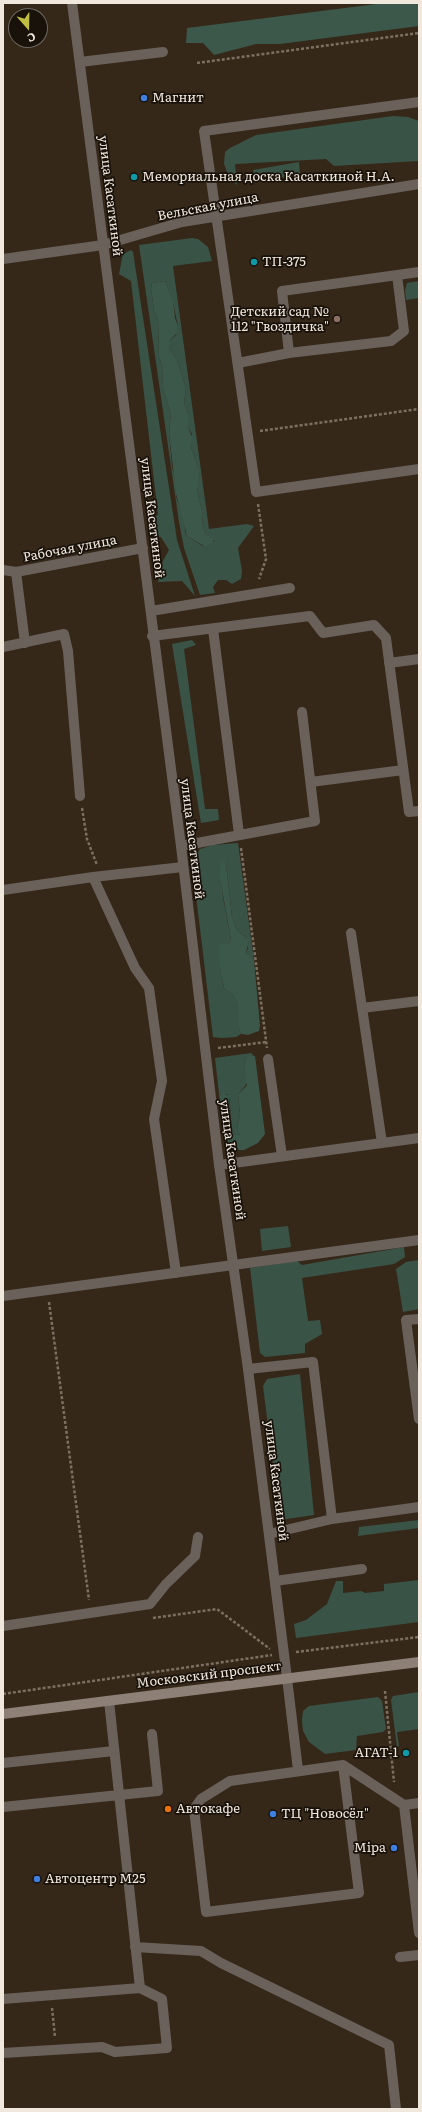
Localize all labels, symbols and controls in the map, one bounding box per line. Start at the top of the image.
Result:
north arrow [8,8,48,48]
text: С [25,29,38,47]
place label: Магнит [152,90,204,106]
marker: Магнит [139,93,149,103]
street label: улица Касаткиной [95,135,125,257]
place label: Мемориальная доска Касаткиной Н.А. [142,169,395,185]
marker: Мемориальная доска Касаткиной Н.А. [129,172,139,182]
street label: Вельская улица [156,190,260,224]
place label: ТП-375 [262,254,306,270]
marker: ТП-375 [249,257,259,267]
place label: Детский сад № 112 "Гвоздичка" [231,304,329,335]
marker: Детский сад № 112 "Гвоздичка" [332,314,342,324]
street label: улица Касаткиной [137,457,167,579]
street label: Рабочая улица [22,532,118,566]
street label: улица Касаткиной [177,778,207,900]
street label: улица Касаткиной [216,1099,248,1221]
street label: улица Касаткиной [261,1420,291,1542]
street label: Московский проспект [136,1658,282,1692]
place label: АГАТ-1 [355,1745,398,1761]
marker: АГАТ-1 [401,1748,411,1758]
place label: Автокафе [176,1801,240,1817]
marker: Автокафе [163,1804,173,1814]
place label: ТЦ "Новосёл" [281,1806,369,1822]
marker: ТЦ "Новосёл" [268,1809,278,1819]
place label: Mipa [354,1840,386,1856]
marker: Mipa [389,1843,399,1853]
place label: Автоцентр М25 [45,1871,146,1887]
marker: Автоцентр М25 [32,1874,42,1884]

